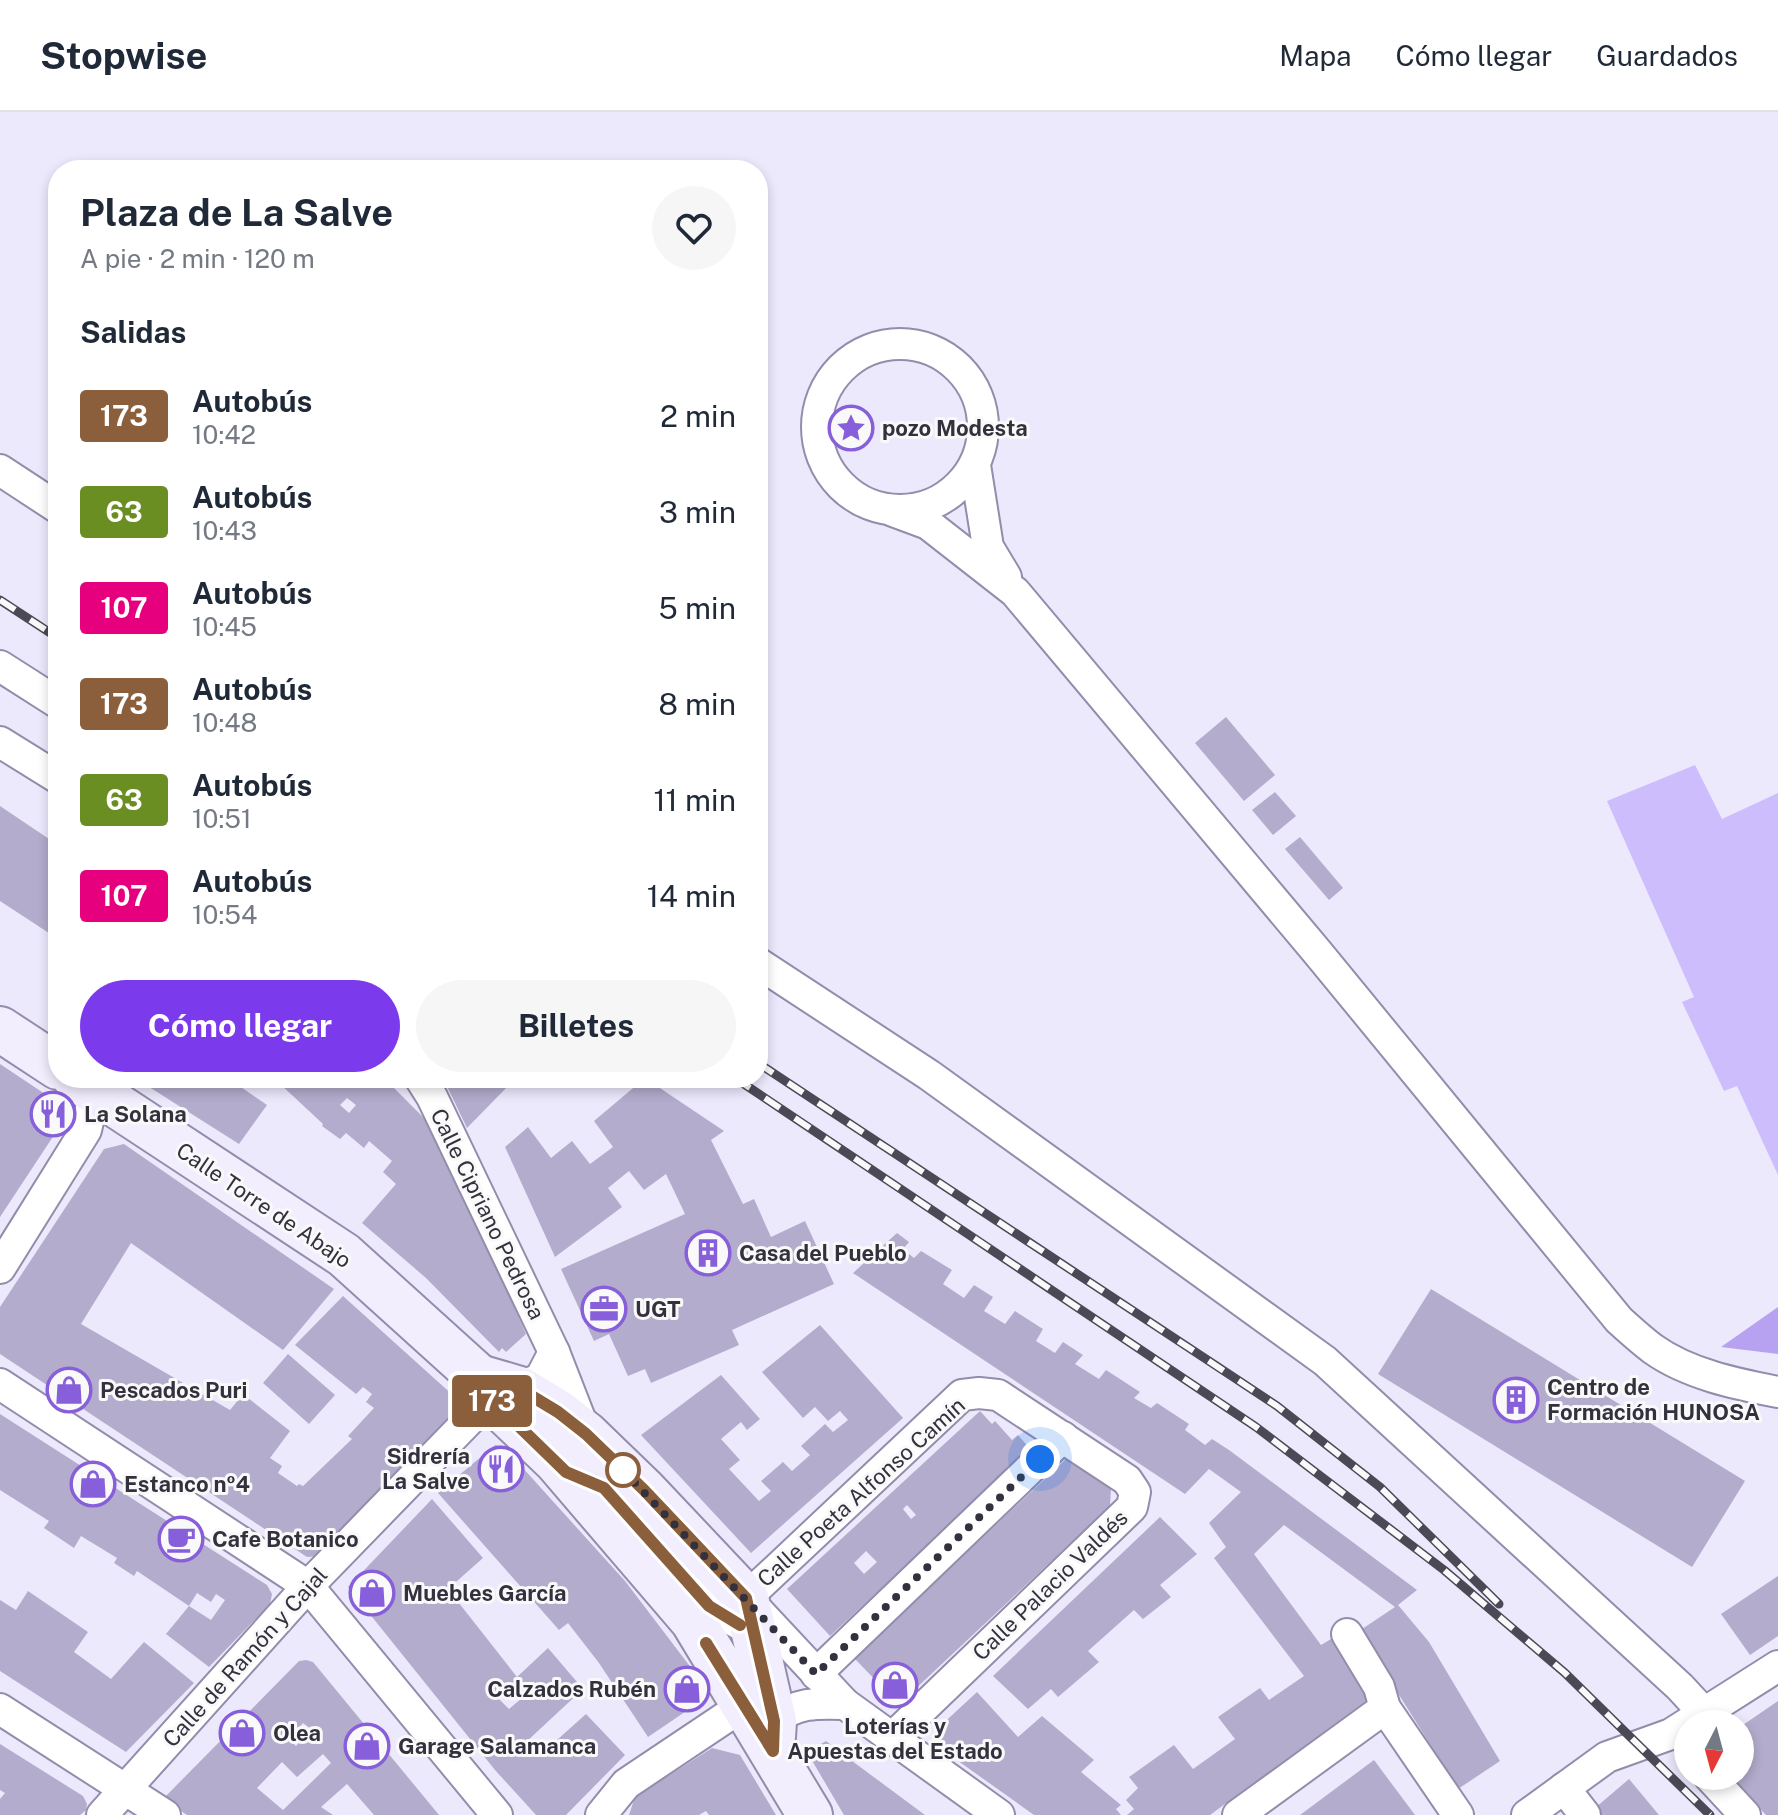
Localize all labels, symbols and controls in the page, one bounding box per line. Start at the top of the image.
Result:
text: Stopwise [40,33,207,78]
text: Mapa [1279,39,1351,72]
text: Cómo llegar [1395,39,1552,72]
text: Guardados [1596,39,1738,72]
button: heart [652,186,736,270]
text: Plaza de La Salve [80,190,393,235]
text: A pie · 2 min · 120 m [80,243,315,274]
text: Salidas [80,314,186,350]
text: Autobús [192,383,312,419]
text: 2 min [660,398,736,434]
text: 173 [100,399,148,432]
place icon: pozo Modesta [827,404,875,452]
place label: pozo Modesta [882,415,1028,441]
text: 10:42 [192,419,256,450]
text: Autobús [192,479,312,515]
text: 3 min [659,494,736,530]
text: 63 [105,495,143,528]
text: 10:43 [192,515,257,546]
text: Autobús [192,575,312,611]
text: 5 min [659,590,736,626]
text: 107 [100,591,148,624]
text: 10:45 [192,611,257,642]
text: Autobús [192,671,312,707]
text: 8 min [658,686,736,722]
text: 173 [100,687,148,720]
text: 10:48 [192,707,257,738]
text: Autobús [192,767,312,803]
text: 11 min [653,782,736,818]
text: 63 [105,783,143,816]
text: 10:51 [192,803,252,834]
text: Autobús [192,863,312,899]
text: 14 min [647,878,736,914]
text: 107 [100,879,148,912]
text: 10:54 [192,899,257,930]
button: Cómo llegar [80,980,400,1072]
button: Billetes [416,980,736,1072]
restaurant icon: La Solana [29,1090,77,1138]
place label: La Solana [84,1101,187,1127]
street label: Calle Cipriano Pedrosa [426,1104,550,1324]
street label: Calle Torre de Abajo [172,1137,356,1273]
building icon: Casa del Pueblo [684,1229,732,1277]
place label: Casa del Pueblo [739,1240,907,1266]
office icon: UGT [580,1285,628,1333]
place label: UGT [635,1296,681,1322]
shop icon: Pescados Puri [45,1366,93,1414]
place label: Centro de Formación HUNOSA [1547,1374,1760,1425]
line badge: 173 [446,1375,538,1427]
building icon: Centro de Formación HUNOSA [1492,1376,1540,1424]
place label: Pescados Puri [100,1377,247,1403]
text: 173 [468,1384,516,1417]
street label: Calle Poeta Alfonso Camín [752,1392,970,1592]
your location [1020,1439,1060,1479]
place label: Sidrería La Salve [382,1443,470,1494]
restaurant icon: Sidrería La Salve [477,1445,525,1493]
unlabelled marker [606,1453,640,1487]
shop icon: Estanco nº4 [69,1460,117,1508]
place label: Estanco nº4 [124,1471,250,1497]
street label: Calle Palacio Valdés [967,1504,1133,1666]
cafe icon: Cafe Botanico [157,1515,205,1563]
place label: Cafe Botanico [212,1526,359,1552]
street label: Calle de Ramón y Cajal [157,1562,333,1752]
shop icon: Muebles García [348,1569,396,1617]
place label: Muebles García [403,1580,566,1606]
shop icon: Loterías y Apuestas del Estado [871,1661,919,1709]
shop icon: Calzados Rubén [663,1665,711,1713]
place label: Calzados Rubén [487,1676,656,1702]
shop icon: Olea [218,1709,266,1757]
north arrow [1674,1710,1754,1790]
map controls [1674,1710,1754,1790]
place label: Loterías y Apuestas del Estado [787,1713,1003,1764]
place label: Olea [273,1720,321,1746]
shop icon: Garage Salamanca [343,1722,391,1770]
place label: Garage Salamanca [398,1733,596,1759]

